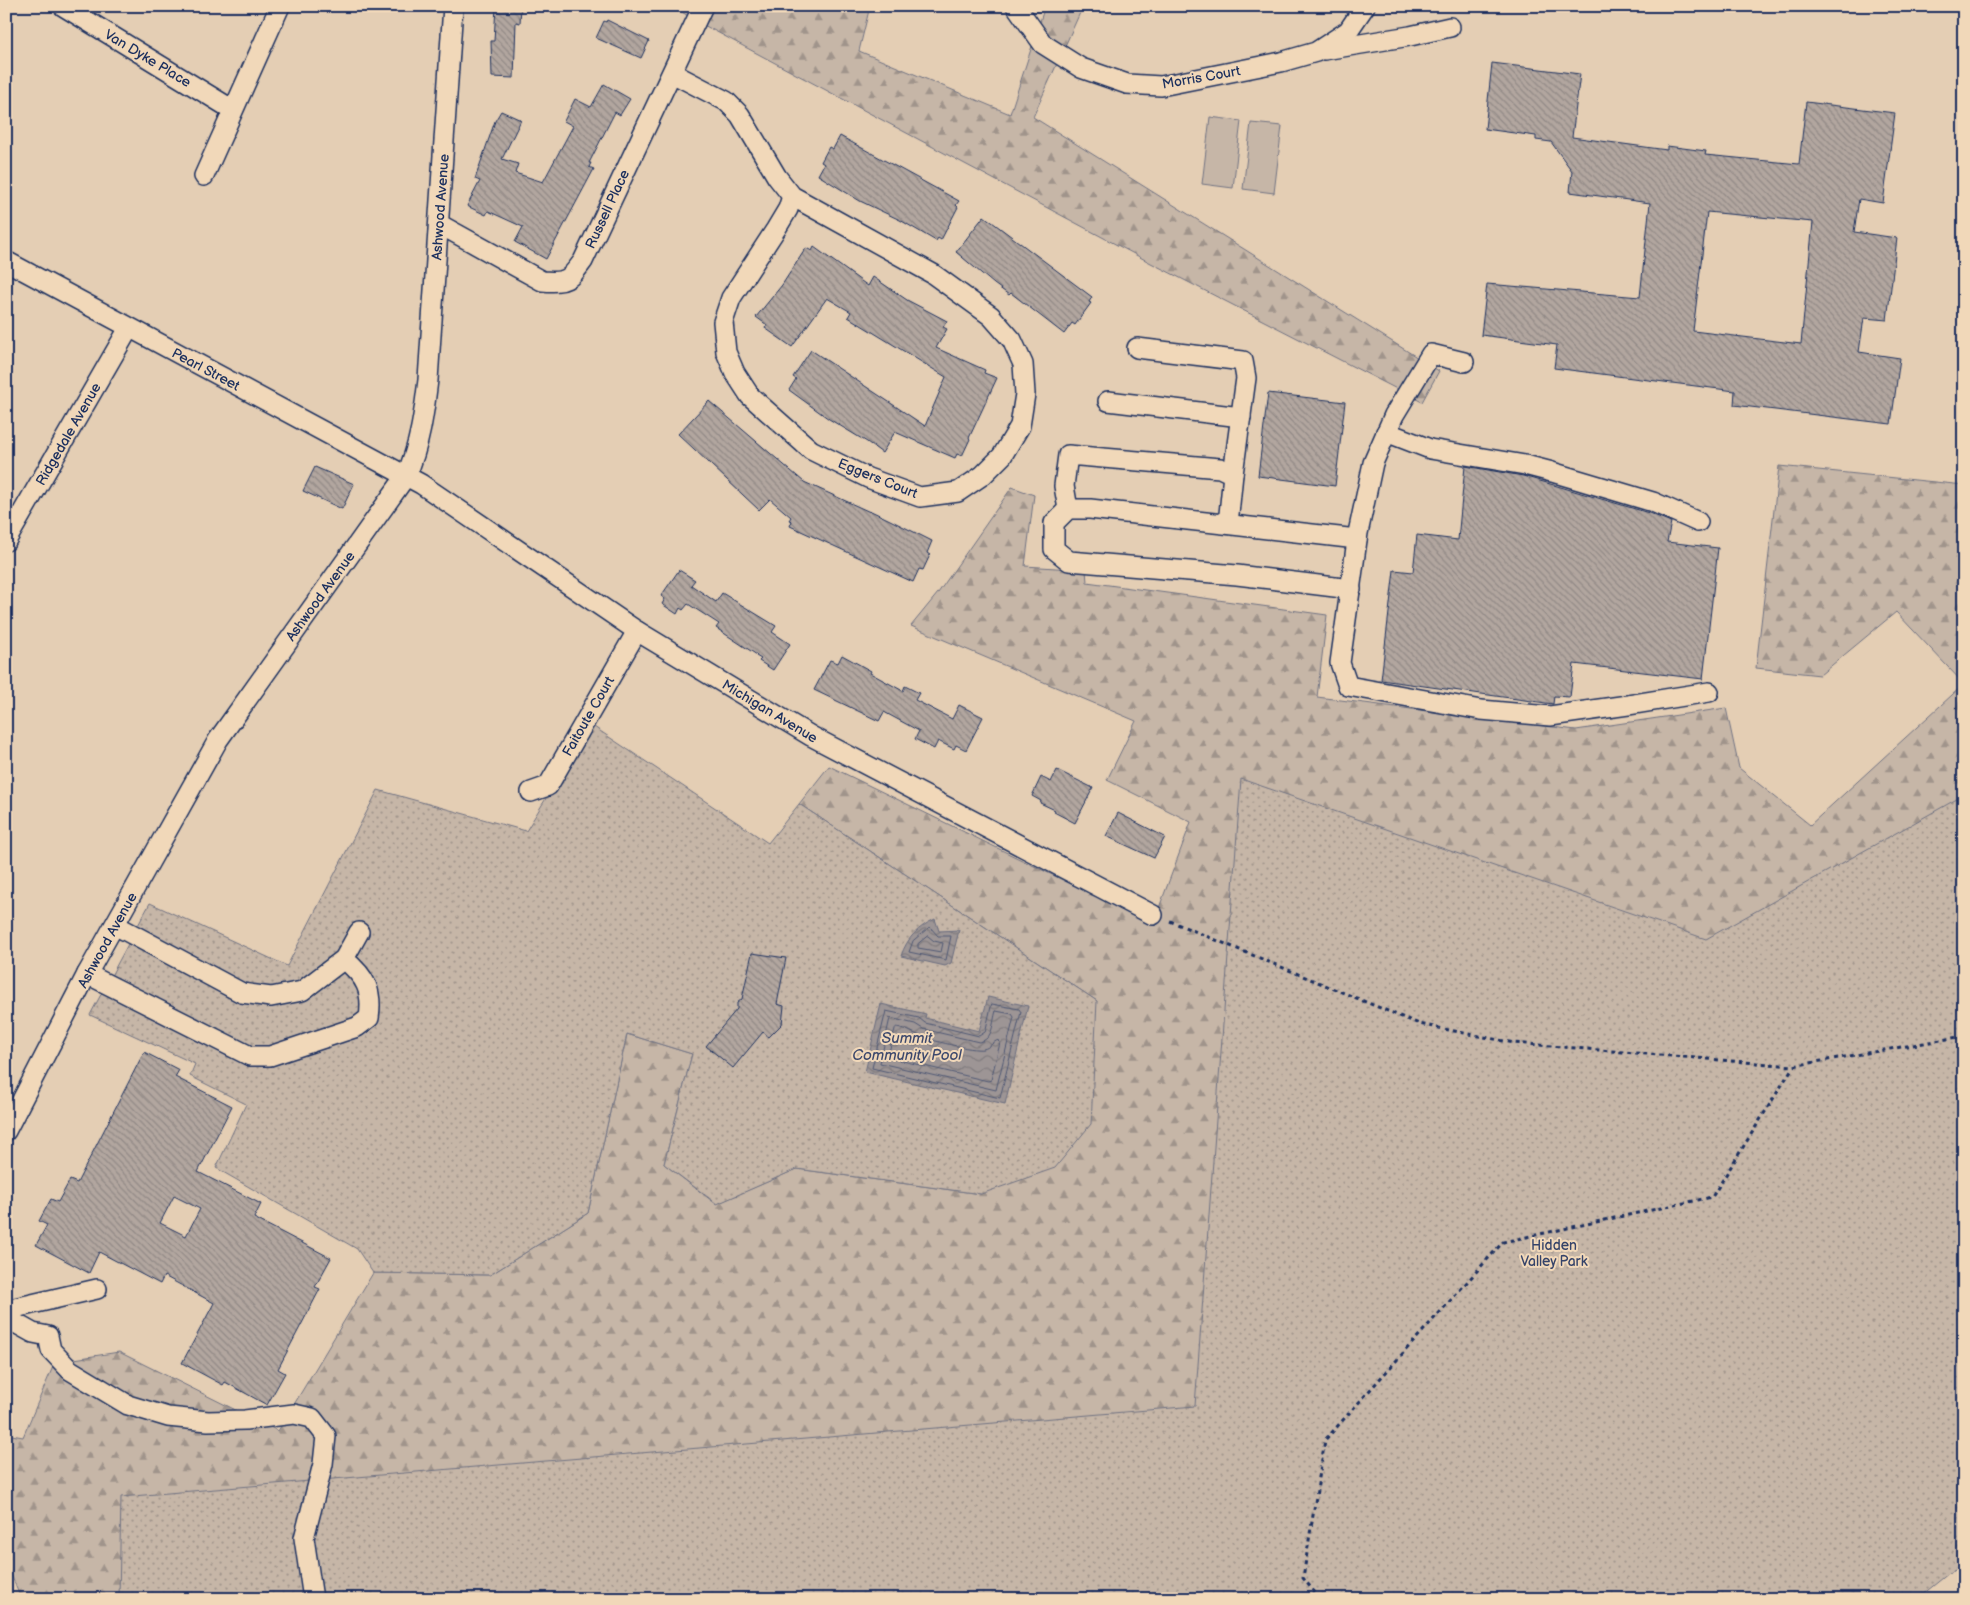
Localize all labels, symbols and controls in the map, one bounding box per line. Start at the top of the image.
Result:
street label: Van Dyke Place [101,26,194,91]
street label: Morris Court [1161,62,1242,93]
street label: Ashwood Avenue [428,153,453,261]
street label: Russell Place [582,167,633,252]
street label: Pearl Street [169,344,243,395]
street label: Ridgedale Avenue [32,380,105,489]
street label: Eggers Court [835,455,921,502]
street label: Ashwood Avenue [282,548,359,644]
street label: Faitoute Court [559,673,619,759]
street label: Michigan Avenue [719,676,821,747]
street label: Ashwood Avenue [74,890,141,991]
water label: Summit Community Pool [852,1029,962,1065]
park label: Hidden Valley Park [1520,1237,1588,1270]

